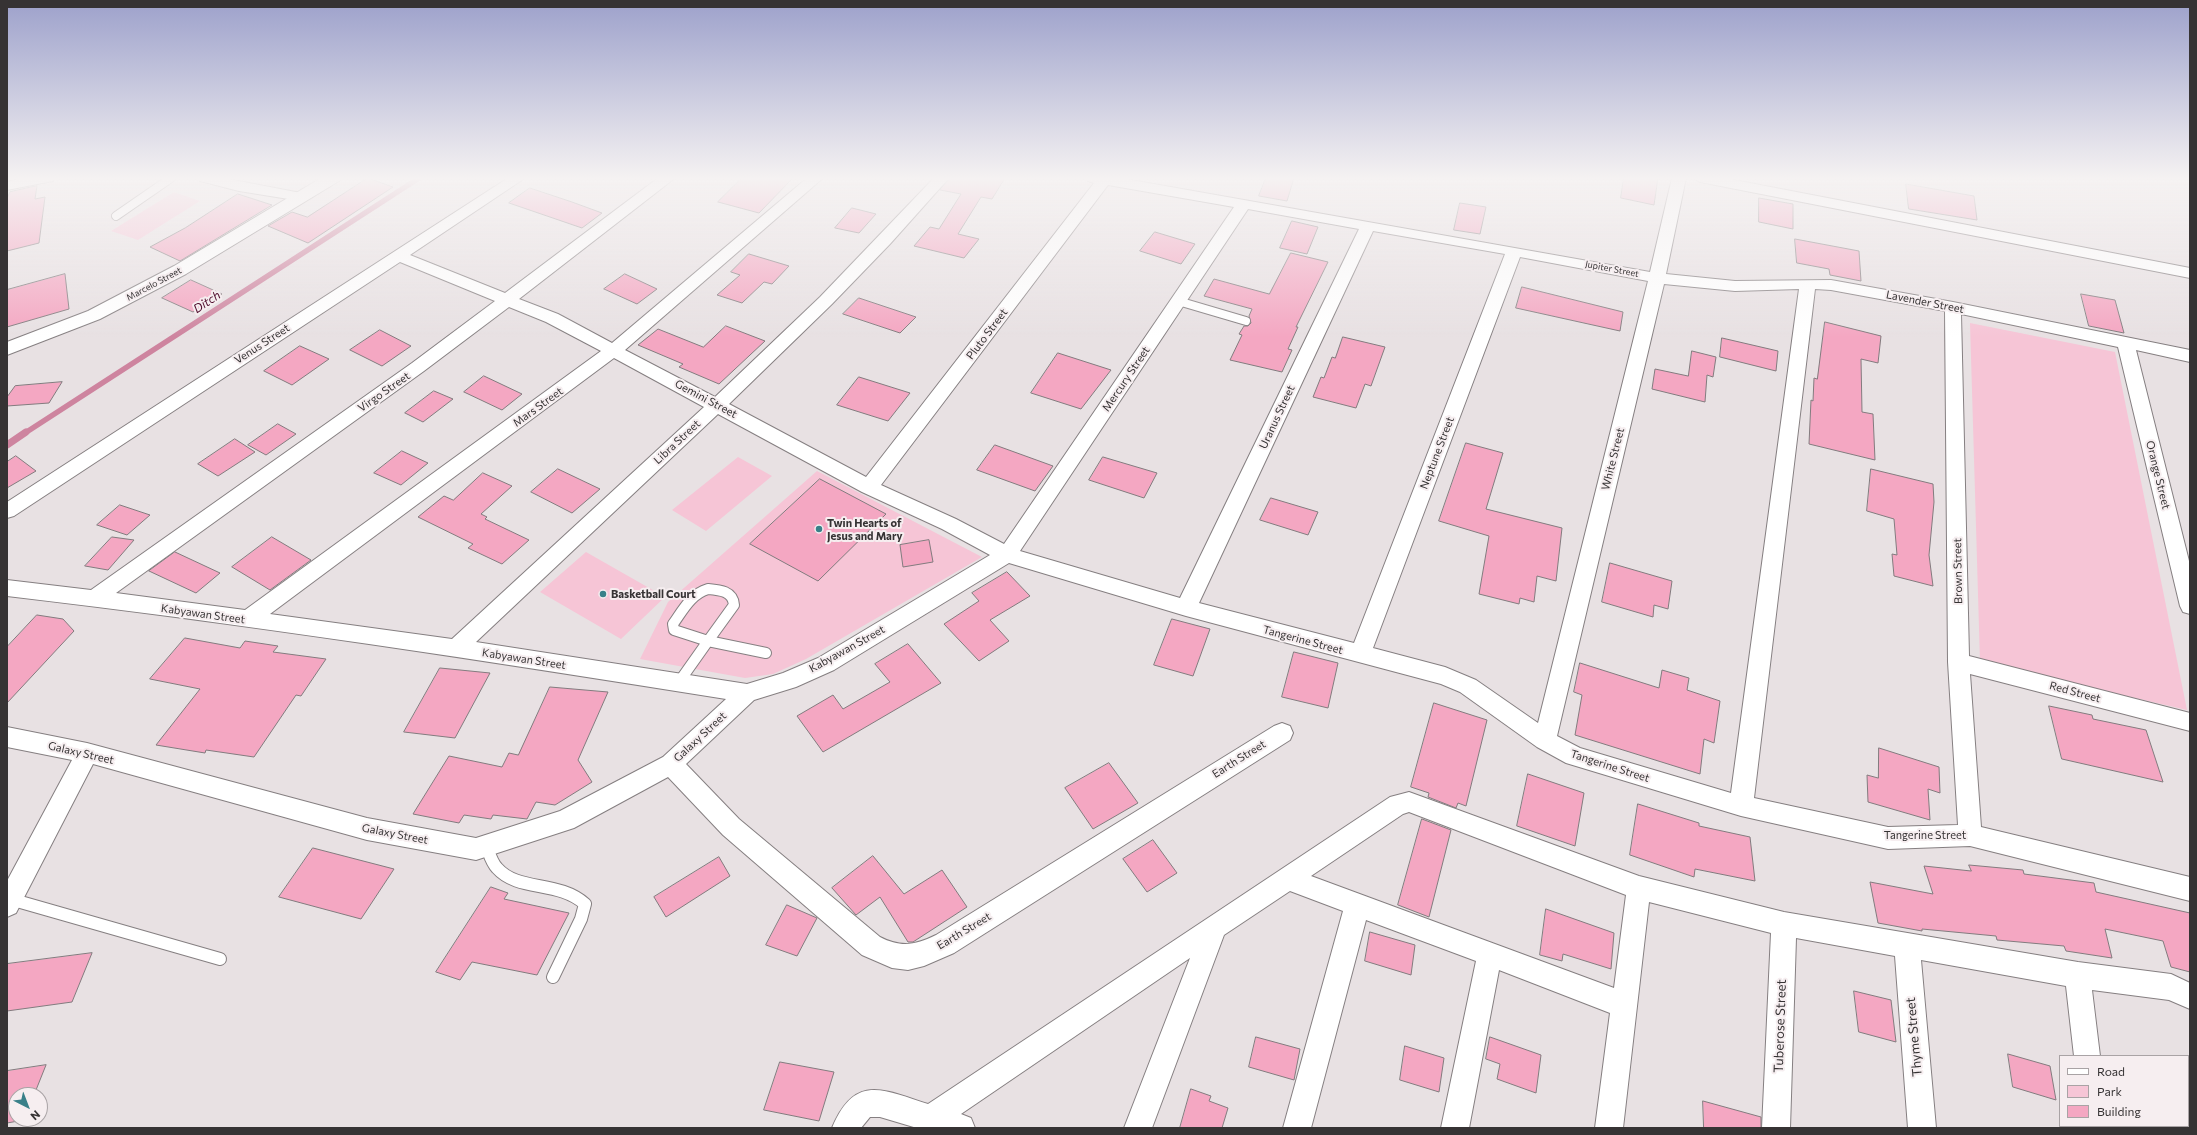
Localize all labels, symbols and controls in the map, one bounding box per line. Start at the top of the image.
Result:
street label: Jupiter Street [1584,259,1640,279]
street label: Marcelo Street [125,265,183,303]
water label: Ditch [191,288,223,316]
street label: Lavender Street [1885,288,1965,316]
street label: Pluto Street [964,306,1010,362]
street label: Venus Street [232,321,292,367]
street label: Mercury Street [1099,344,1153,414]
street label: Virgo Street [355,369,413,415]
street label: Gemini Street [673,377,739,421]
street label: Uranus Street [1256,383,1298,451]
street label: Mars Street [510,384,566,430]
street label: Neptune Street [1417,415,1457,491]
street label: Libra Street [651,417,703,467]
street label: White Street [1599,426,1627,492]
street label: Orange Street [2143,439,2173,511]
place label: Twin Hearts of Jesus and Mary [827,516,902,542]
marker: Twin Hearts of Jesus and Mary [814,524,824,534]
street label: Brown Street [1951,538,1965,604]
place label: Basketball Court [611,587,696,601]
marker: Basketball Court [598,589,608,599]
street label: Kabyawan Street [160,602,246,626]
street label: Kabyawan Street [807,623,887,675]
street label: Tangerine Street [1262,623,1344,657]
street label: Kabyawan Street [481,646,567,672]
street label: Red Street [2048,679,2102,705]
street label: Galaxy Street [671,709,729,765]
street label: Earth Street [1210,737,1268,781]
street label: Galaxy Street [47,739,115,767]
street label: Tangerine Street [1569,747,1651,785]
street label: Galaxy Street [361,821,429,847]
street label: Tangerine Street [1884,828,1966,842]
street label: Earth Street [935,910,993,952]
street label: Tuberose Street [1771,979,1789,1073]
street label: Thyme Street [1903,997,1925,1077]
legend [2059,1055,2189,1127]
text: Road [2097,1064,2125,1078]
text: Park [2097,1084,2122,1098]
north arrow [8,1087,48,1127]
text: Building [2097,1104,2141,1118]
text: N [28,1108,43,1123]

